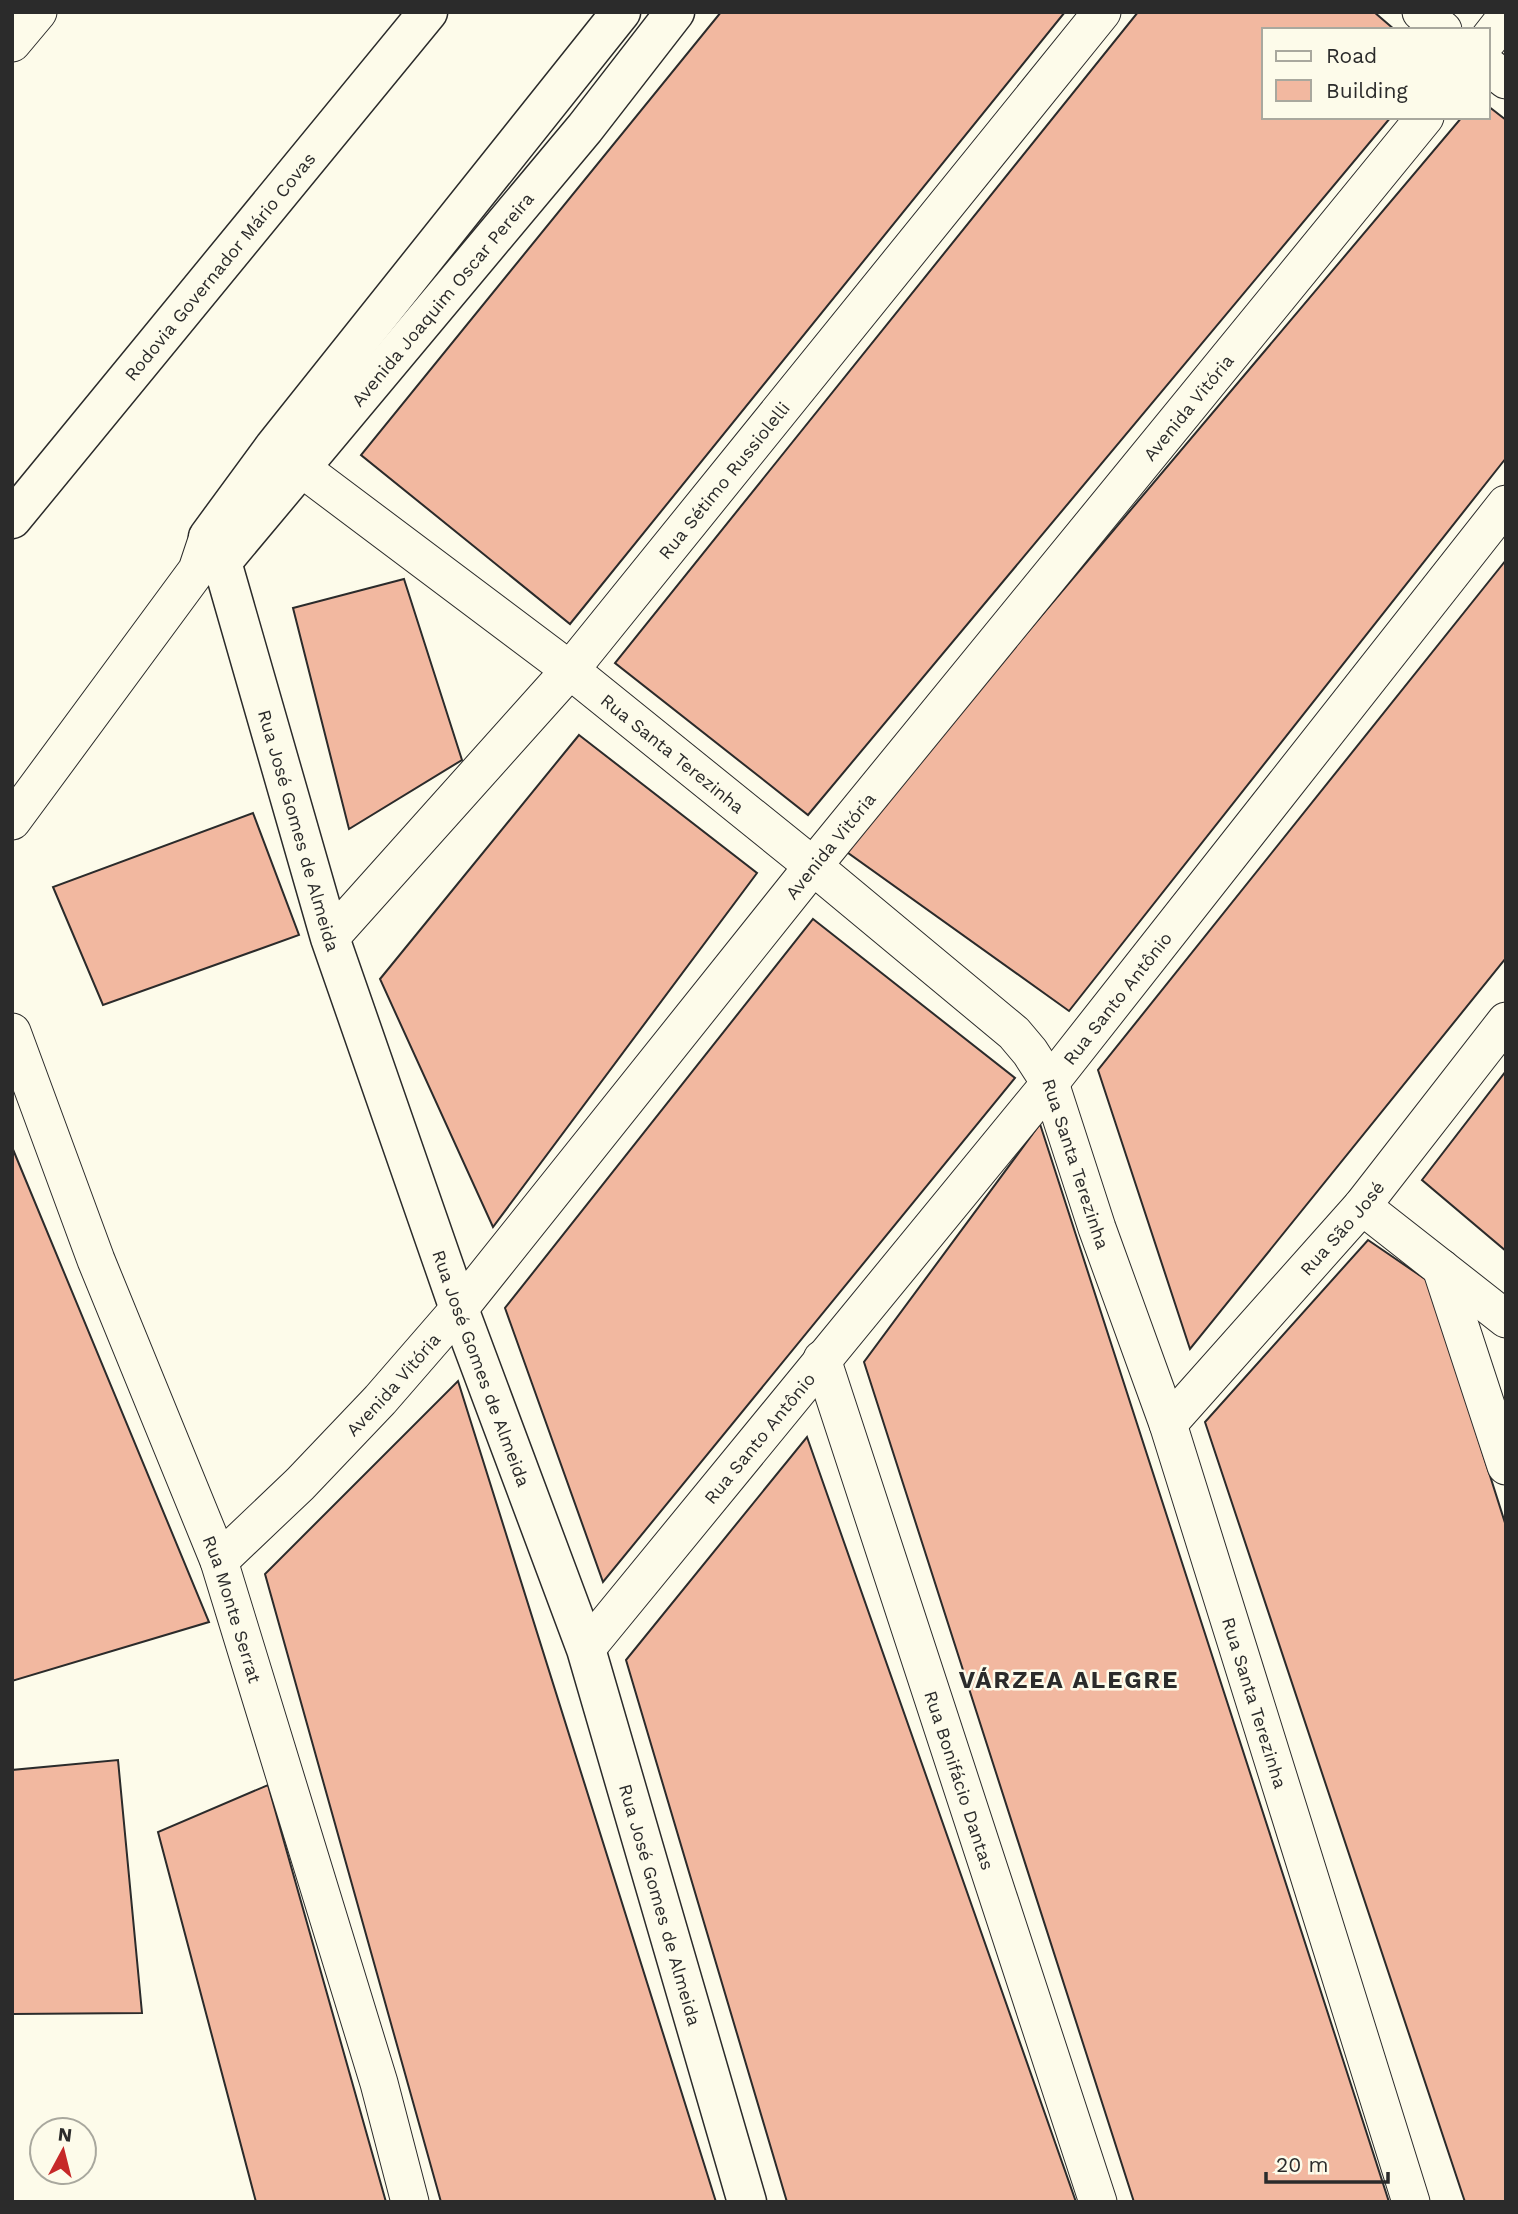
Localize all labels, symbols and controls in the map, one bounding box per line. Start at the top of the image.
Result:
legend [1262,28,1490,119]
text: Road [1326,43,1377,68]
text: Building [1326,78,1408,103]
street label: Rodovia Governador Mário Covas [120,148,319,385]
street label: Avenida Joaquim Oscar Pereira [347,188,538,410]
street label: Avenida Vitória [1138,350,1238,464]
street label: Rua Sétimo Russiolelli [654,397,793,563]
street label: Rua Santa Terezinha [597,689,749,817]
street label: Rua José Gomes de Almeida [254,707,344,954]
street label: Avenida Vitória [781,788,879,903]
street label: Rua Santo Antônio [1058,927,1176,1069]
street label: Rua Santa Terezinha [1039,1076,1114,1252]
street label: Rua São José [1295,1177,1388,1279]
street label: Rua José Gomes de Almeida [429,1247,535,1489]
street label: Avenida Vitória [341,1328,444,1440]
street label: Rua Santo Antônio [699,1368,819,1508]
street label: Rua Monte Serrat [199,1532,266,1686]
street label: Rua Santa Terezinha [1219,1615,1292,1791]
district label: VÁRZEA ALEGRE [959,1666,1179,1694]
street label: Rua Bonifácio Dantas [921,1688,999,1872]
street label: Rua José Gomes de Almeida [615,1781,706,2028]
north arrow [28,2116,98,2186]
text: N [57,2122,73,2147]
scale bar [1266,2140,1388,2184]
text: 20 m [1276,2152,1328,2177]

